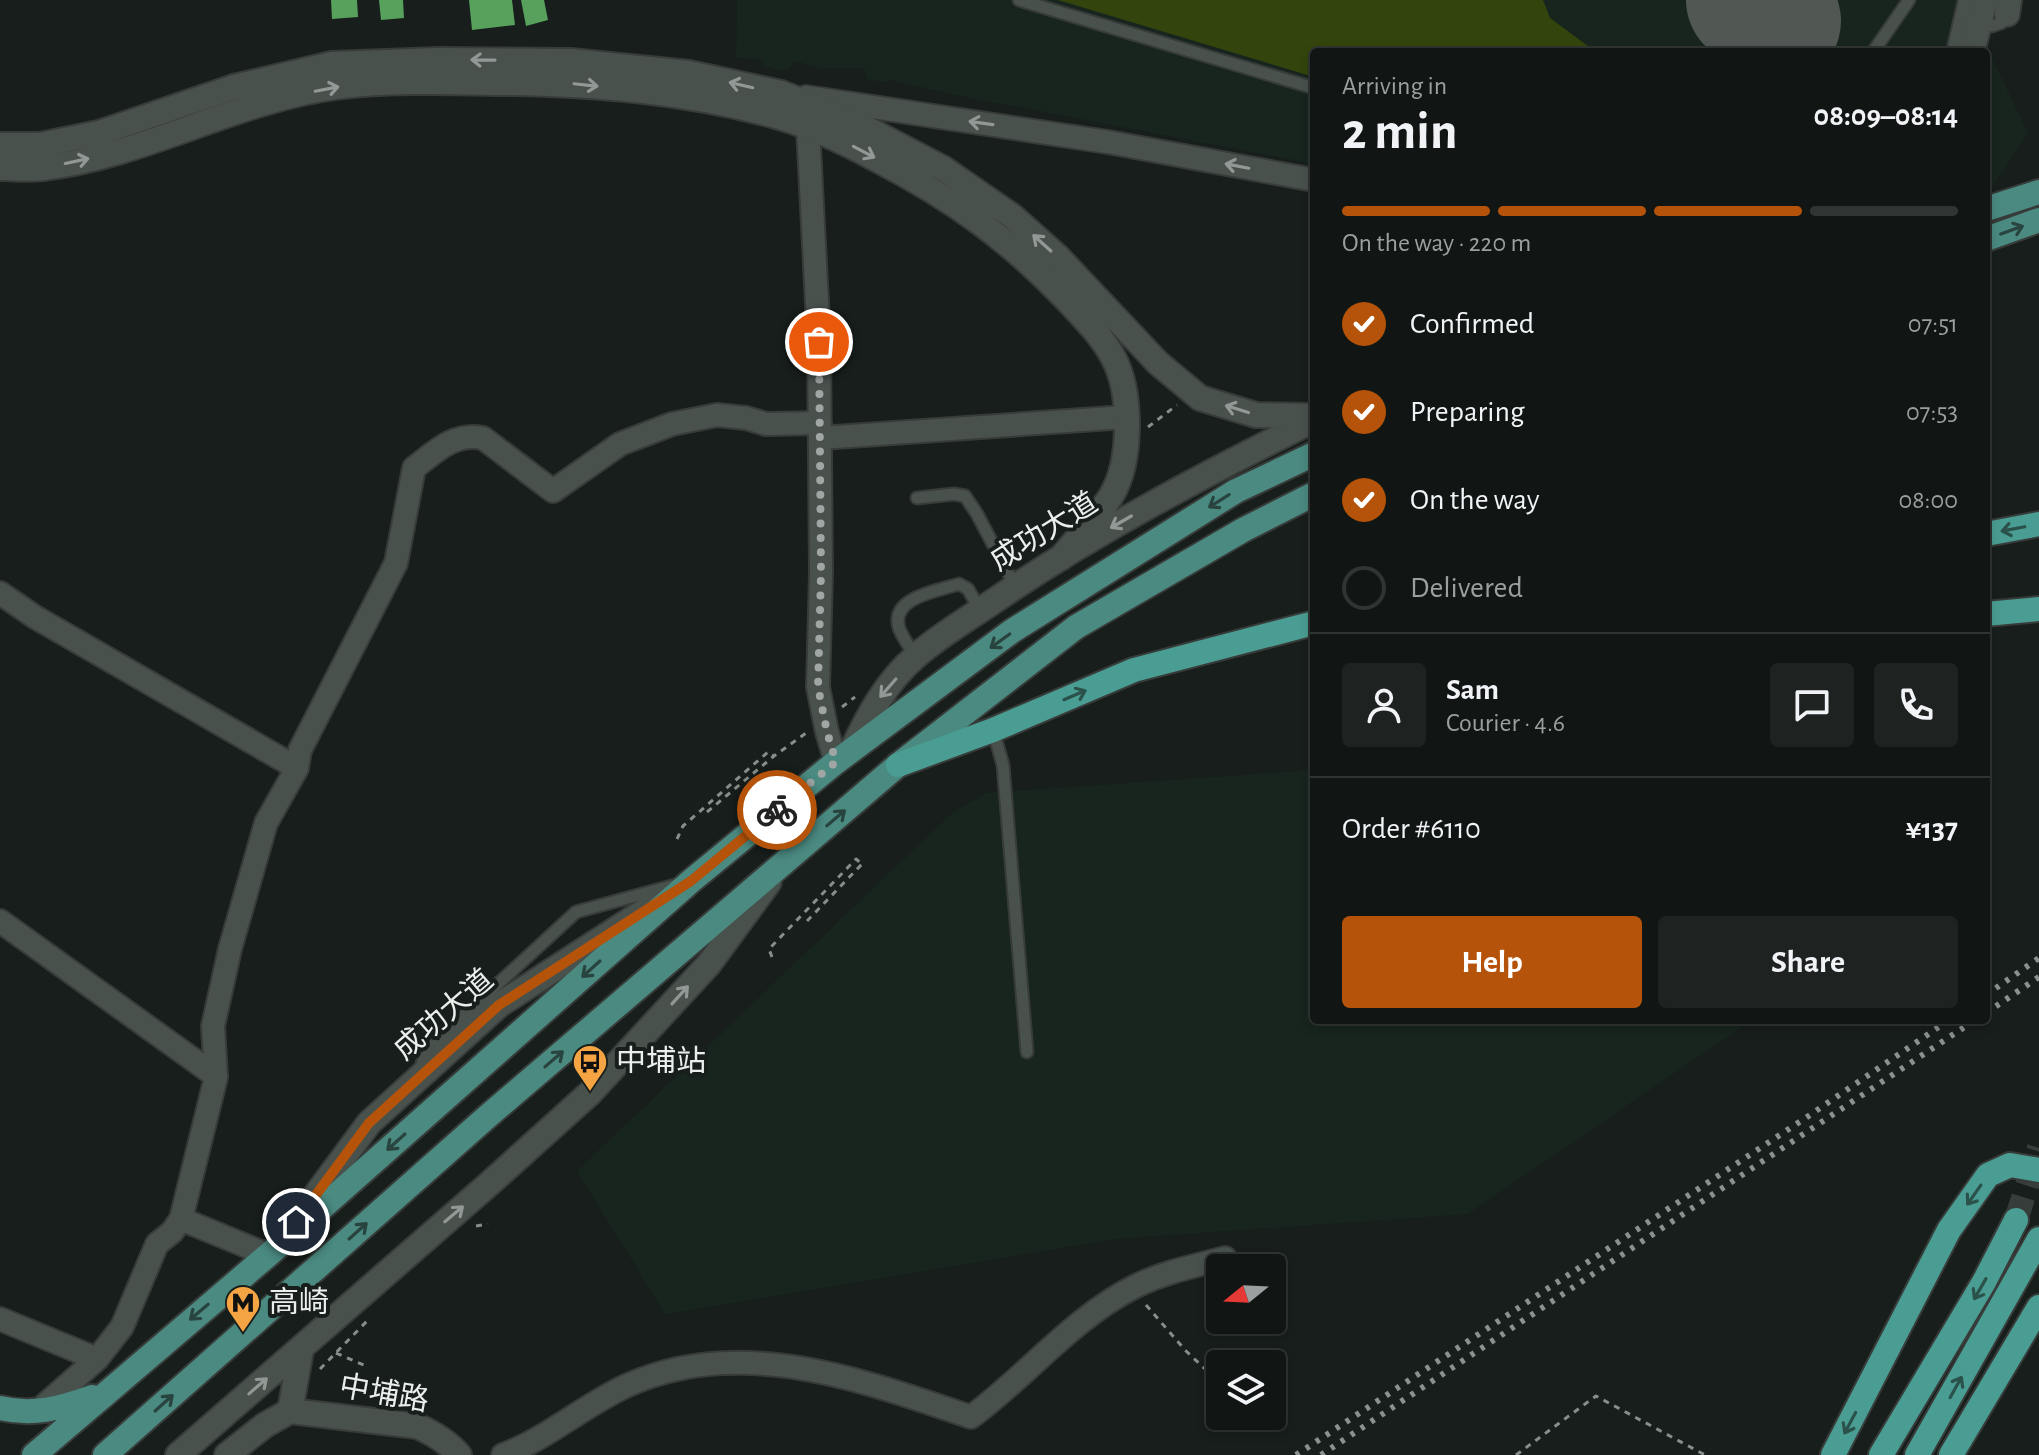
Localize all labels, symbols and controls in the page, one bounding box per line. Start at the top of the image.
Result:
one-way arrow [470,52,497,68]
text: Arriving in [1342,73,1447,99]
one-way arrow [729,77,755,92]
one-way arrow [572,78,599,93]
one-way arrow [313,81,339,96]
text: 08:09–08:14 [1814,101,1958,131]
text: 2 min [1342,106,1457,158]
one-way arrow [969,115,994,130]
one-way arrow [852,145,876,161]
one-way arrow [64,153,90,168]
one-way arrow [1225,158,1251,173]
one-way arrow [2000,222,2024,236]
text: On the way · 220 m [1342,230,1531,256]
one-way arrow [1033,234,1053,252]
icon: check [1342,302,1386,346]
pin [785,308,853,376]
text: Confirmed [1410,309,1534,339]
text: 07:51 [1908,311,1958,337]
icon: bag [797,320,841,364]
icon: check [1342,390,1386,434]
text: Preparing [1410,397,1525,427]
text: 07:53 [1906,399,1958,425]
one-way arrow [1224,401,1250,416]
icon: check [1342,478,1386,522]
text: On the way [1410,485,1539,515]
street label: 成功大道 [984,486,1103,577]
text: 08:00 [1899,487,1958,513]
one-way arrow [1208,494,1231,510]
one-way arrow [1110,515,1134,530]
one-way arrow [2000,523,2026,538]
text: Delivered [1410,573,1523,603]
one-way arrow [990,632,1011,649]
button: person [1342,663,1426,747]
button: chat [1770,663,1854,747]
button: phone [1874,663,1958,747]
text: Sam [1446,675,1499,705]
one-way arrow [879,677,897,698]
one-way arrow [1062,687,1087,701]
text: Courier · 4.6 [1446,710,1565,736]
courier [737,770,817,850]
icon: bike [755,788,799,832]
one-way arrow [826,809,846,827]
text: Order #6110 [1342,814,1481,844]
text: ¥137 [1906,814,1958,844]
button: Help [1342,916,1642,1008]
button: Share [1658,916,1958,1008]
one-way arrow [581,960,601,979]
street label: 成功大道 [388,963,499,1066]
one-way arrow [671,985,690,1005]
bus stop icon: 中埔站 [571,1043,609,1093]
place label: 中埔站 [616,1045,706,1077]
one-way arrow [543,1050,563,1068]
one-way arrow [387,1133,407,1151]
one-way arrow [1966,1184,1983,1205]
pin [262,1188,330,1256]
icon: home [274,1200,318,1244]
one-way arrow [443,1205,463,1223]
one-way arrow [348,1222,368,1240]
north arrow [1206,1254,1286,1334]
map controls [1206,1254,1286,1430]
one-way arrow [1972,1277,1988,1300]
metro station icon: 高崎 [224,1284,262,1334]
place label: 高崎 [269,1286,329,1318]
one-way arrow [190,1303,210,1321]
button: layers [1206,1350,1286,1430]
street label: 中埔路 [337,1369,431,1417]
one-way arrow [1948,1376,1964,1399]
one-way arrow [248,1377,268,1395]
one-way arrow [153,1395,173,1413]
one-way arrow [1842,1411,1858,1434]

